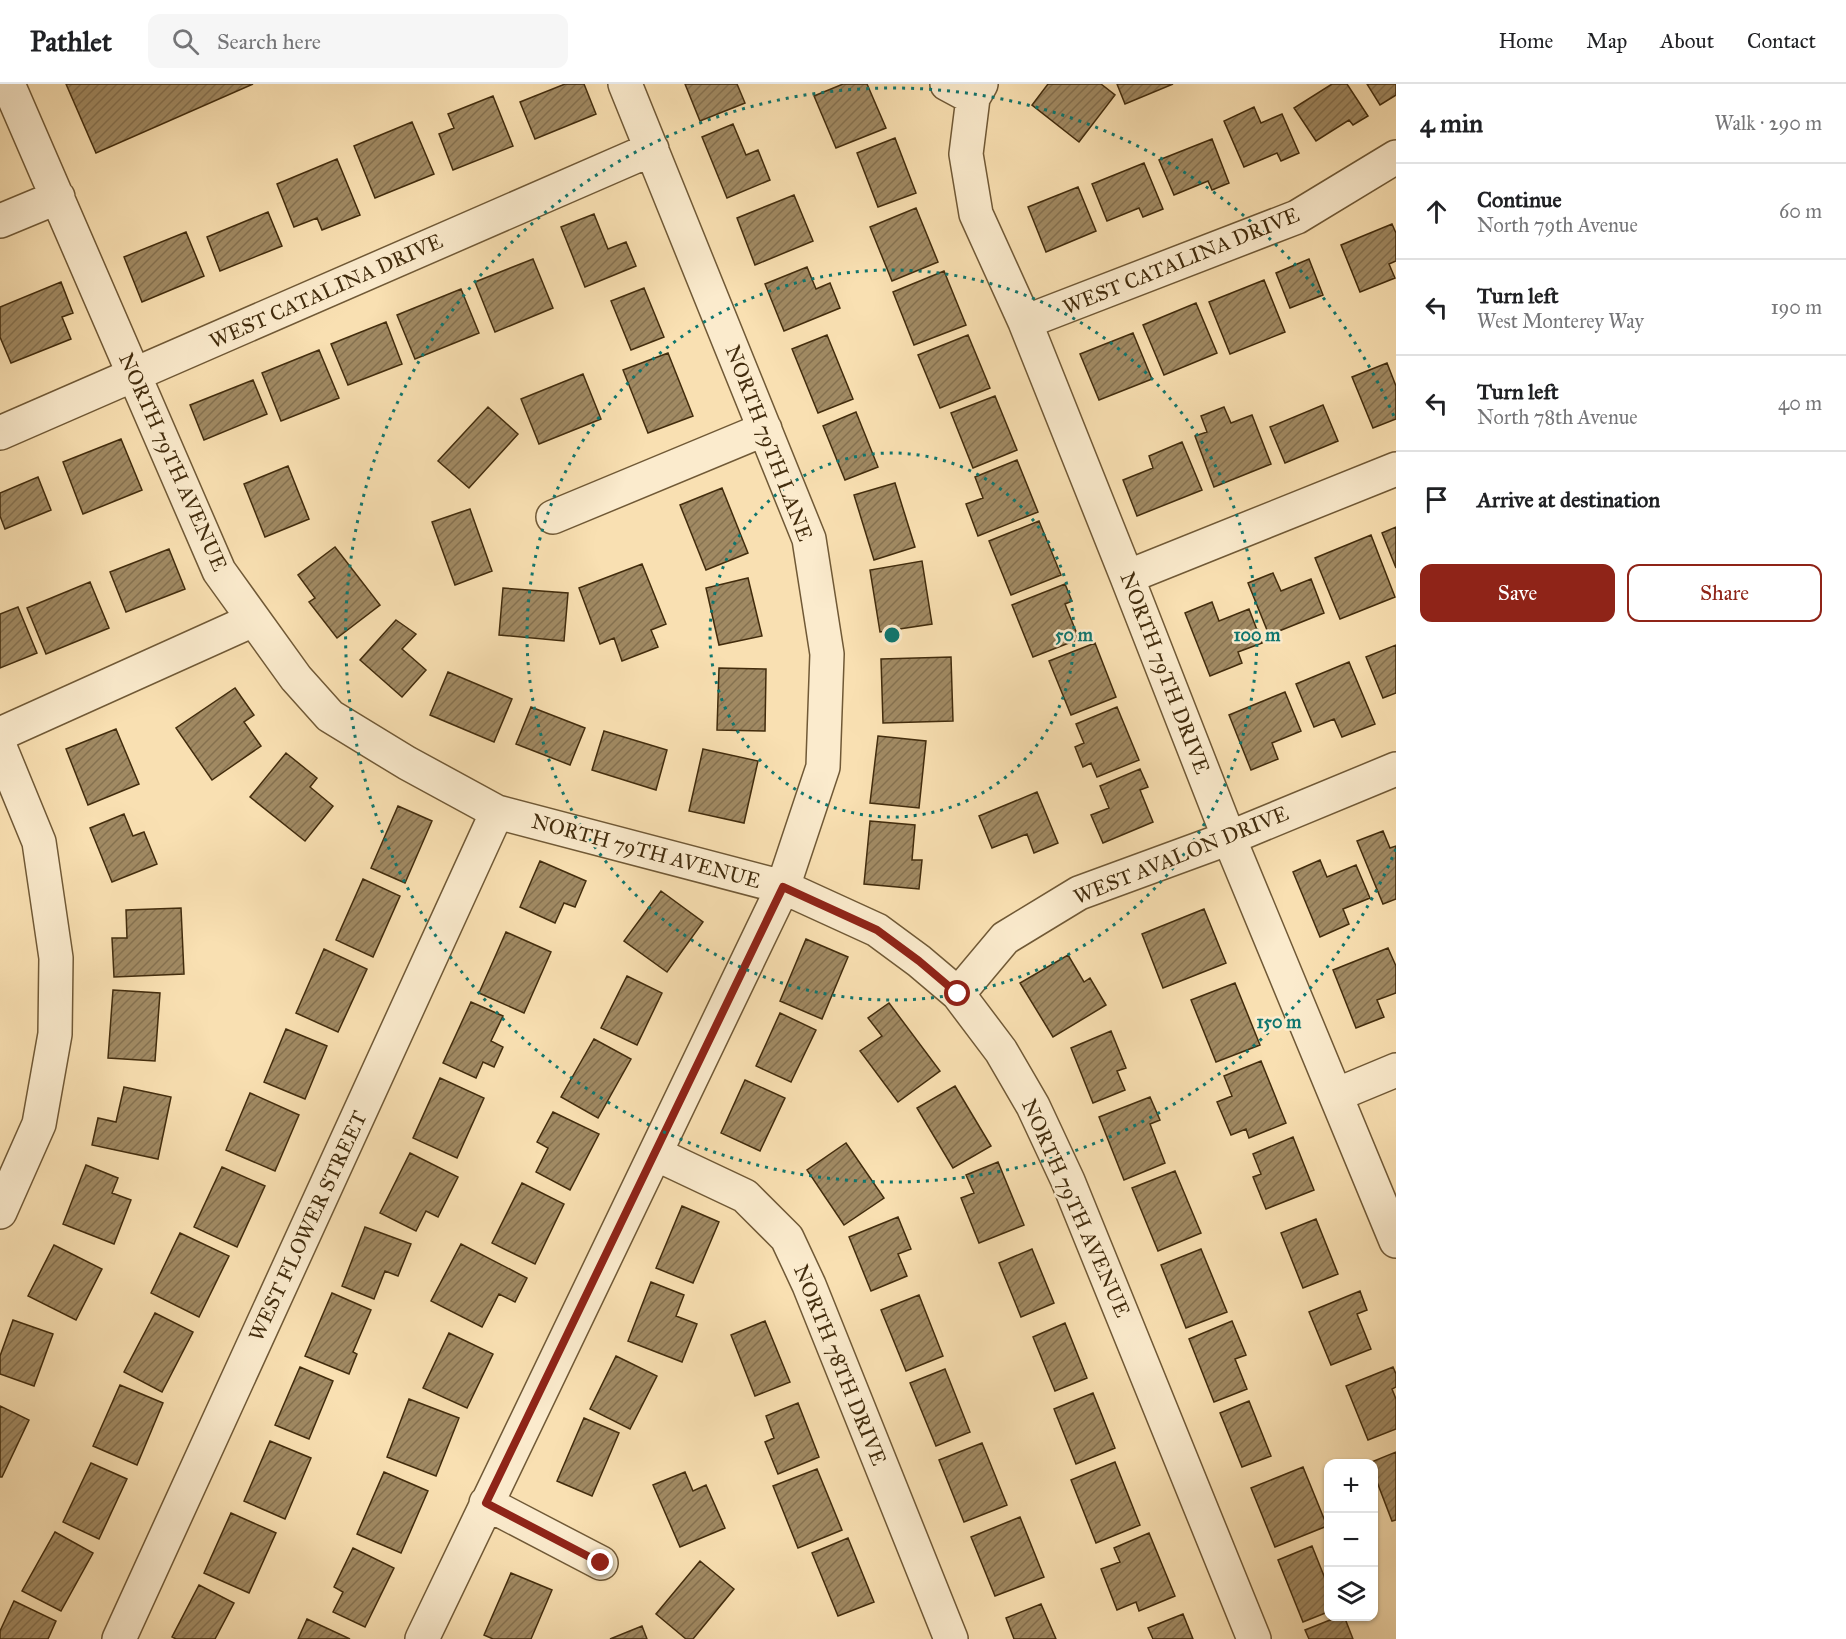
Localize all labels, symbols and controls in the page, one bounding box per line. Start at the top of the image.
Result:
search box [148,14,568,68]
text: Pathlet [30,24,112,59]
icon: search [169,25,202,58]
text: Search here [217,28,321,55]
text: Home [1498,28,1553,54]
text: Map [1586,28,1627,54]
text: About [1660,28,1714,54]
text: Contact [1747,28,1816,54]
text: 4 min [1420,107,1483,139]
text: Walk · 290 m [1714,111,1822,135]
text: Continue [1477,186,1562,213]
icon: ahead [1420,195,1453,228]
text: 60 m [1779,199,1822,223]
street label: WEST CATALINA DRIVE [1059,202,1303,320]
text: North 79th Avenue [1477,213,1638,237]
street label: WEST CATALINA DRIVE [205,228,447,354]
text: Turn left [1477,282,1559,309]
icon: left [1420,291,1453,324]
text: 190 m [1771,295,1822,319]
text: West Monterey Way [1477,309,1644,333]
street label: NORTH 79TH LANE [720,341,818,545]
street label: NORTH 79TH AVENUE [113,349,233,575]
text: Turn left [1477,378,1559,405]
icon: left [1420,387,1453,420]
text: 40 m [1778,391,1822,415]
text: North 78th Avenue [1477,405,1638,429]
icon: arrive [1420,483,1453,516]
text: Arrive at destination [1477,486,1660,513]
button: Save [1420,564,1615,622]
button: Share [1627,564,1822,622]
street label: NORTH 79TH DRIVE [1114,568,1216,778]
text: 50 m [1055,624,1094,646]
text: 100 m [1234,624,1281,646]
centre of rings [882,625,902,645]
street label: WEST AVALON DRIVE [1070,800,1292,910]
street label: NORTH 79TH AVENUE [529,808,763,894]
route start [944,980,970,1006]
text: 150 m [1257,1011,1302,1033]
street label: NORTH 79TH AVENUE [1016,1095,1136,1321]
street label: WEST FLOWER STREET [243,1107,373,1345]
street label: NORTH 78TH DRIVE [788,1261,892,1469]
map controls [1324,1459,1378,1621]
button: + [1324,1459,1378,1513]
button: − [1324,1513,1378,1567]
route end [587,1549,613,1575]
button: layers [1324,1567,1378,1621]

